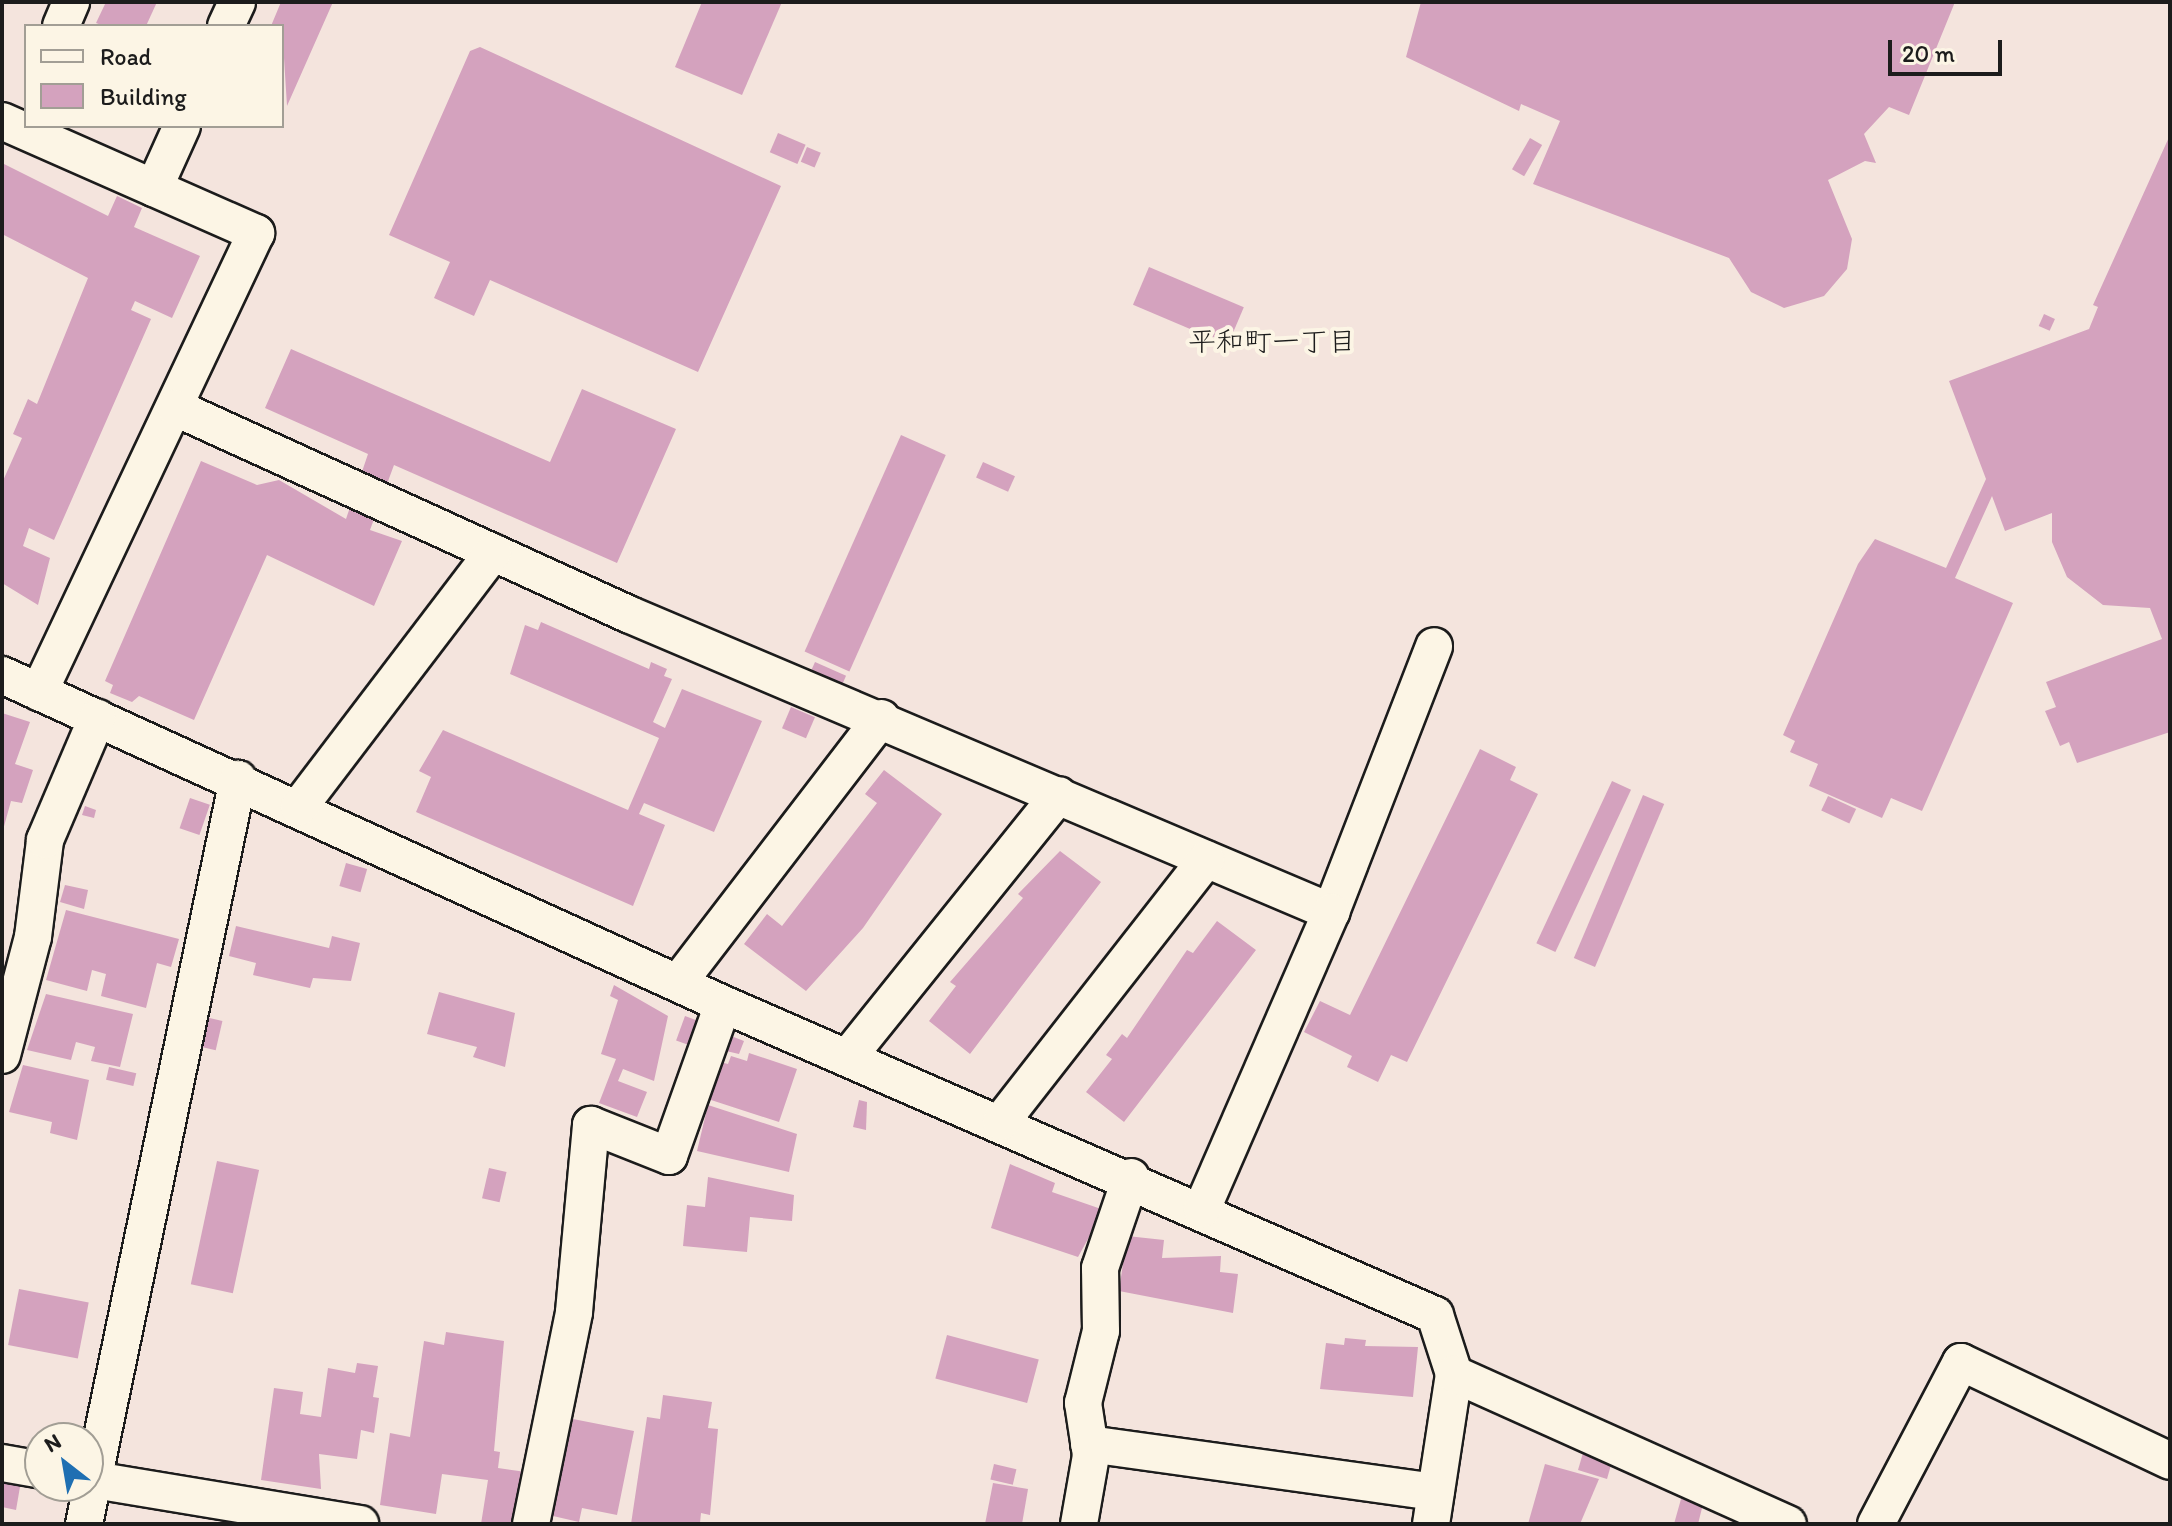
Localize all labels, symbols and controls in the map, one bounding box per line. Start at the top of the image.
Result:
legend [24,24,284,128]
scale bar [1892,24,2006,74]
text: 20 m [1902,39,1955,68]
text: Road [100,42,152,71]
text: Building [100,82,187,111]
district label: 平和町一丁目 [1188,324,1356,358]
north arrow [24,1422,104,1502]
text: N [39,1427,66,1458]

